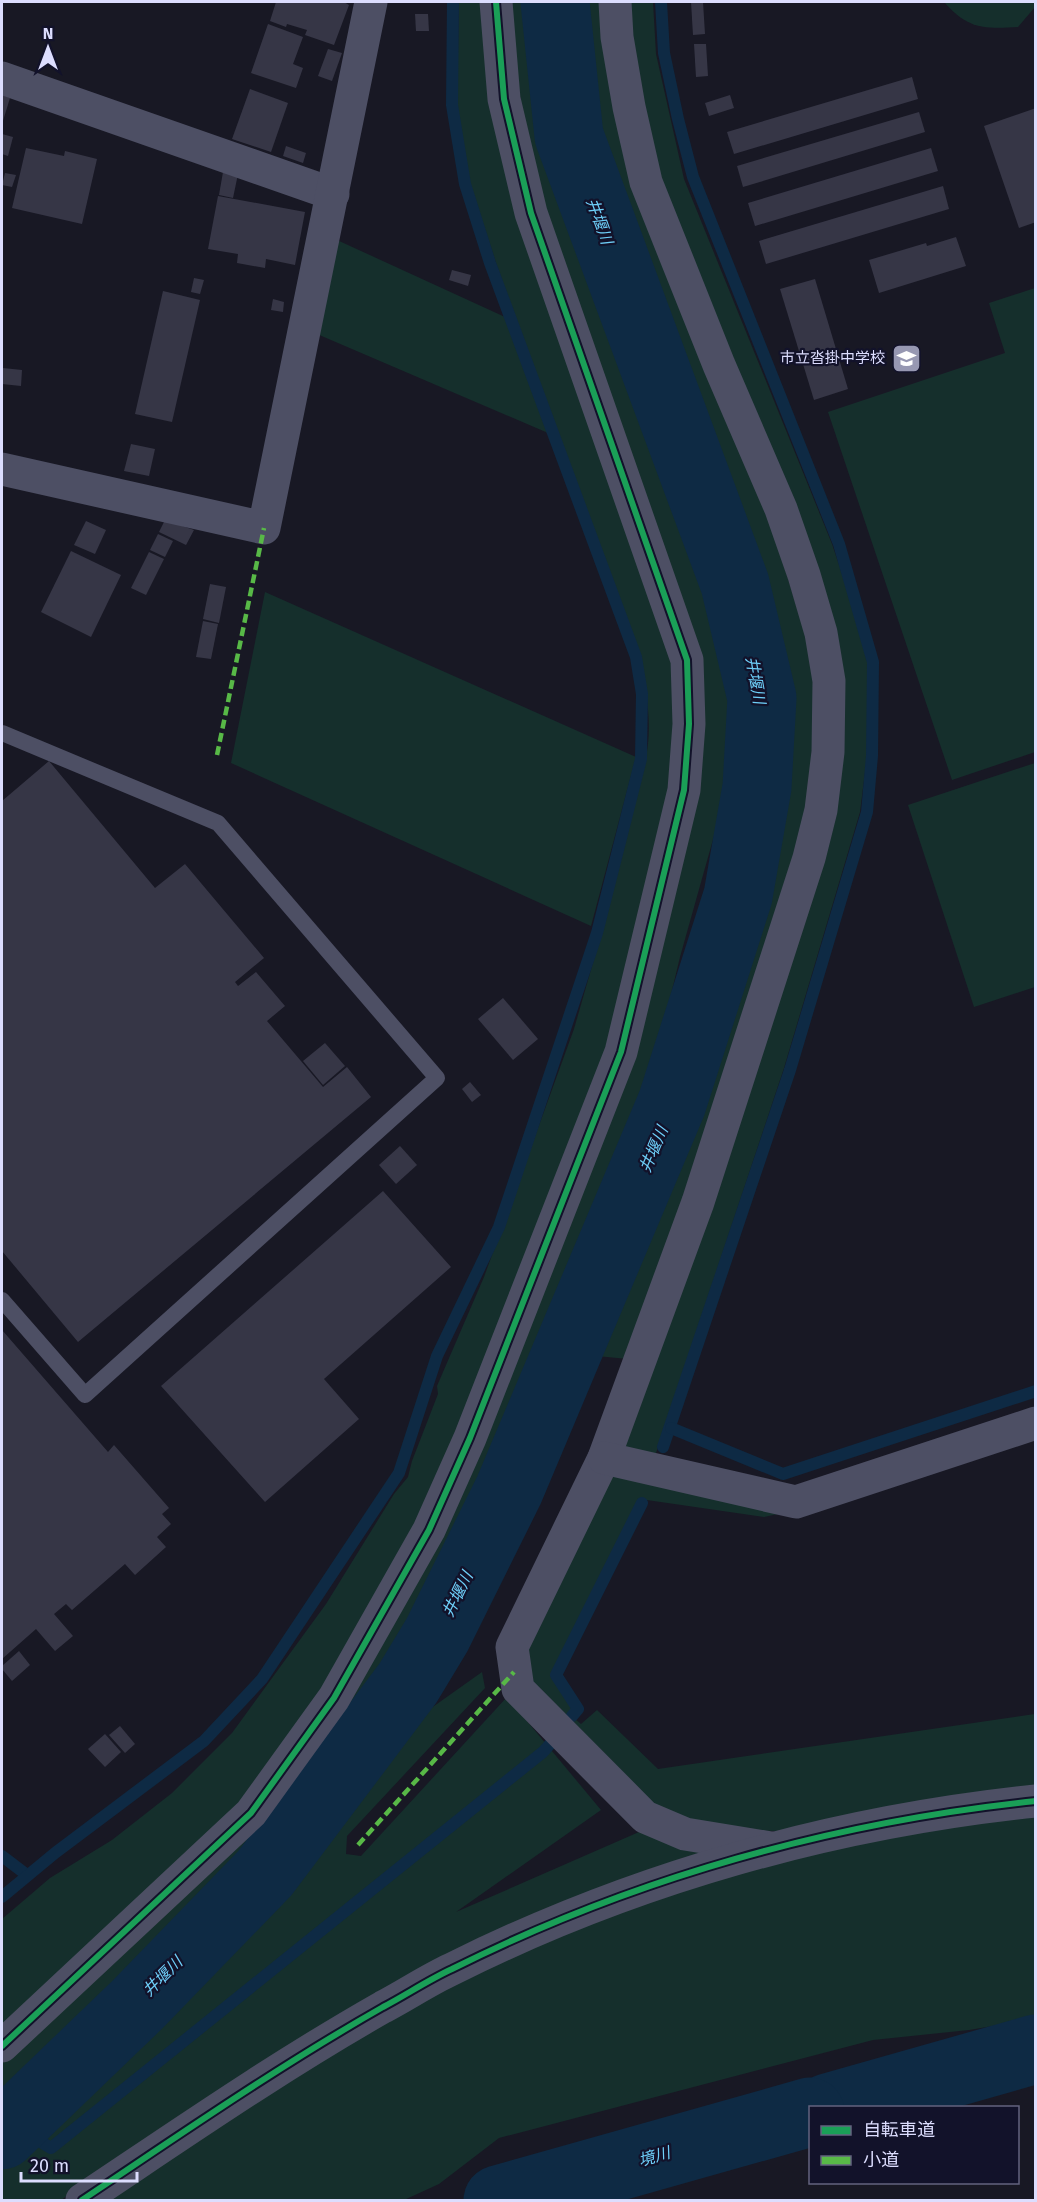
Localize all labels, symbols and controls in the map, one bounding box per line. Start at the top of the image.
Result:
north arrow [18,18,78,78]
text: N [43,24,53,43]
water label: 井堰川 [582,195,617,249]
school or university icon: 市立沓掛中学校 [890,342,922,374]
place label: 市立沓掛中学校 [780,349,885,367]
water label: 井堰川 [742,655,769,707]
water label: 井堰川 [635,1122,672,1175]
water label: 井堰川 [438,1567,477,1620]
water label: 井堰川 [139,1951,187,2000]
legend [809,2106,1019,2184]
text: 自転車道 [863,2119,935,2141]
water label: 境川 [636,2142,674,2170]
scale bar [21,2145,136,2183]
text: 小道 [863,2149,899,2171]
text: 20 m [30,2155,69,2177]

